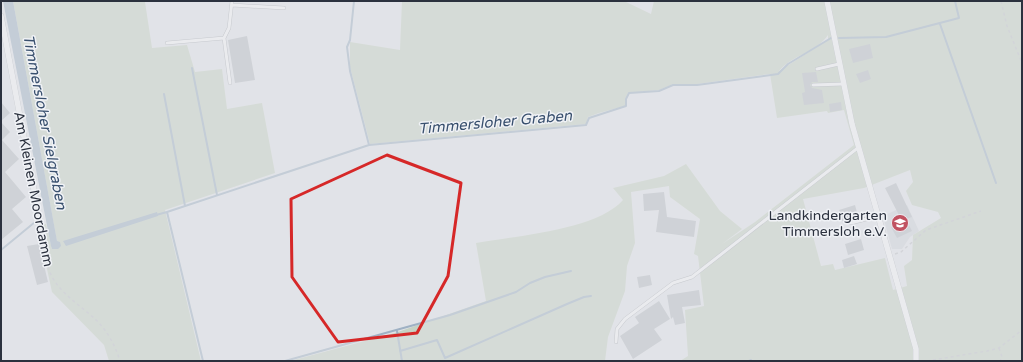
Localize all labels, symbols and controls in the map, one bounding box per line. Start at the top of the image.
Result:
water label: Timmersloher Sielgraben [19,33,71,212]
water label: Timmersloher Graben [417,106,574,138]
street label: Am Kleinen Moordamm [10,110,57,268]
place label: Landkindergarten Timmersloh e.V. [768,207,887,240]
school or university icon: Landkindergarten Timmersloh e.V. [890,213,910,233]

